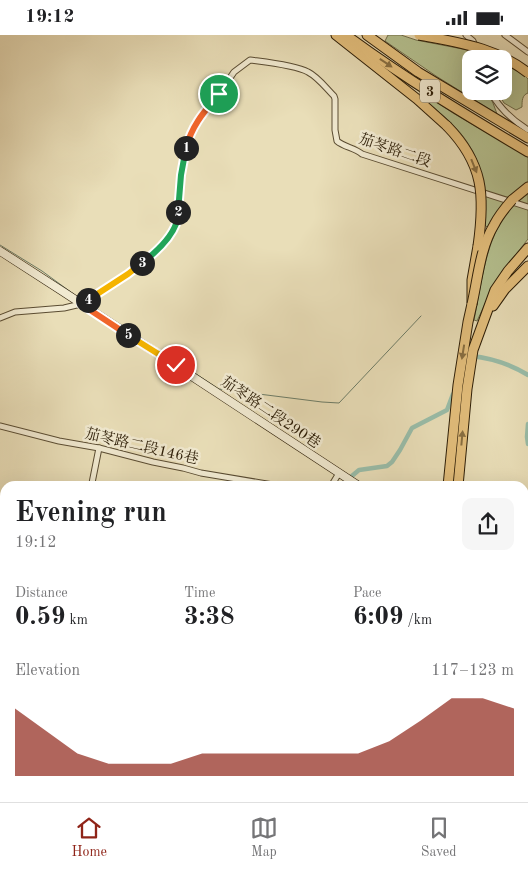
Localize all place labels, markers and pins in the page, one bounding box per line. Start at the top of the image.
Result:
pin [198,73,240,115]
pin: 1 [174,135,198,161]
pin: 2 [166,199,190,225]
pin: 3 [130,251,154,275]
pin: 4 [76,287,100,313]
pin: 5 [116,323,140,347]
pin [155,344,197,386]

